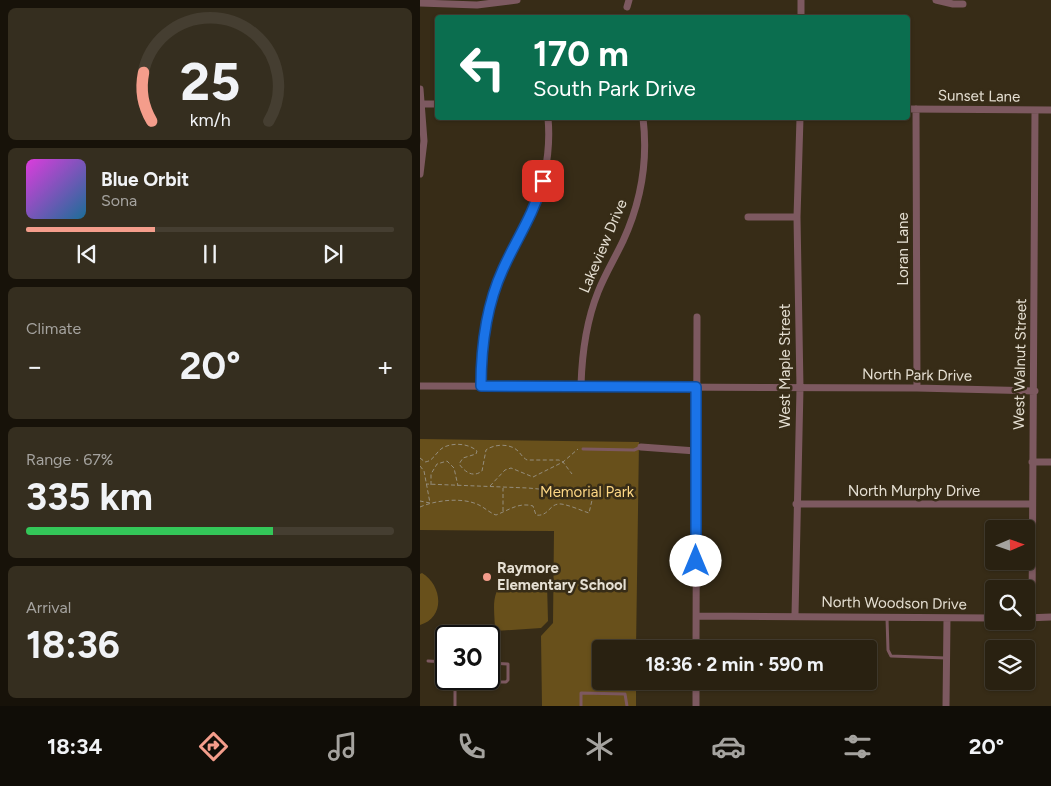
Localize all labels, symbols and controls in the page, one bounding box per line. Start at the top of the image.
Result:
text: 170 m [533,33,629,75]
icon: left [450,35,515,100]
text: 25 [180,51,240,113]
text: South Park Drive [533,75,696,102]
street label: Sunset Lane [938,86,1020,106]
text: km/h [190,109,230,130]
pin [522,160,564,202]
icon: arrive [529,167,557,195]
text: Blue Orbit [101,168,189,191]
text: Sona [101,191,137,210]
street label: Lakeview Drive [575,196,631,296]
street label: Loran Lane [894,212,912,286]
icon: previous [73,240,101,268]
icon: pause [196,240,224,268]
icon: next [319,240,347,268]
street label: West Walnut Street [1010,298,1030,430]
street label: West Maple Street [776,303,794,428]
text: Climate [26,319,81,338]
text: 20° [180,343,241,389]
text: − [26,349,43,383]
text: + [377,349,394,383]
street label: North Park Drive [862,365,972,385]
text: Range · 67% [26,450,113,469]
text: 335 km [26,474,153,520]
street label: North Murphy Drive [848,482,980,500]
park label: Memorial Park [540,483,635,501]
north arrow [985,520,1035,570]
map controls [985,520,1035,690]
position arrow [669,534,721,586]
place label: Raymore Elementary School [497,559,627,594]
marker: Raymore Elementary School [481,571,493,583]
button: search [985,580,1035,630]
street label: North Woodson Drive [821,593,967,613]
text: Arrival [26,598,71,617]
text: 18:36 [26,622,120,668]
speed limit sign: 30 [435,625,500,690]
button: layers [985,640,1035,690]
text: 18:36 · 2 min · 590 m [645,653,824,676]
icon: directions [196,729,231,764]
icon: music [325,729,360,764]
icon: phone [454,729,489,764]
icon: climate [582,729,617,764]
icon: car [711,729,746,764]
icon: filters [840,729,875,764]
text: 18:34 [47,733,102,760]
text: 20° [969,733,1004,760]

